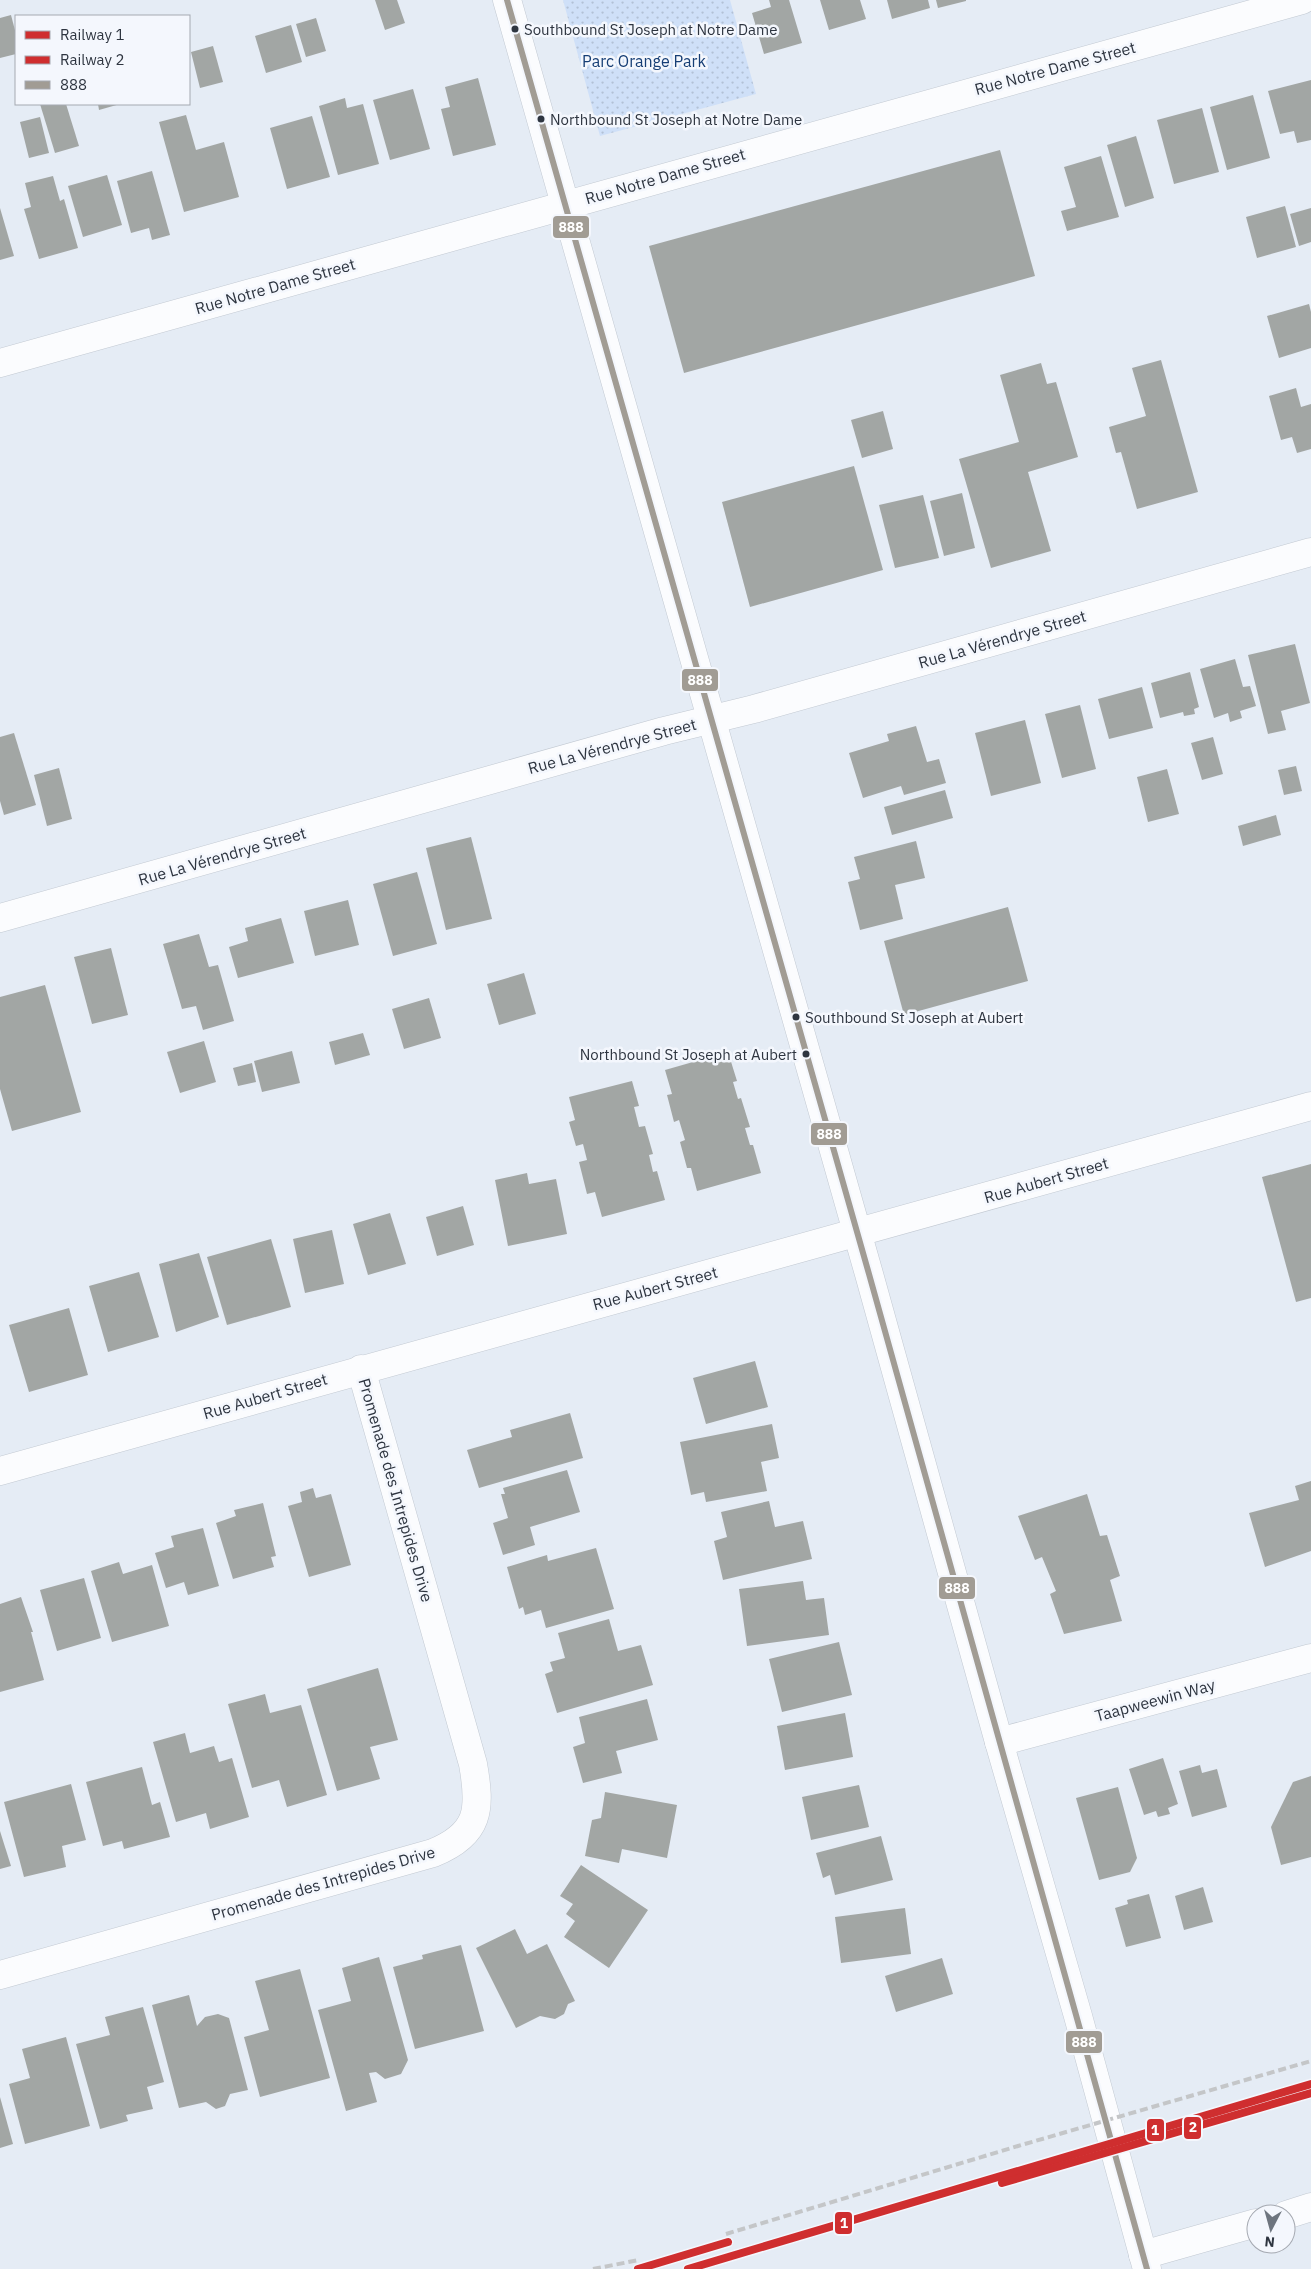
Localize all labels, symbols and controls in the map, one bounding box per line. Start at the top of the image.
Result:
legend [15,15,190,105]
place label: Southbound St Joseph at Notre Dame [524,20,777,39]
marker: Southbound St Joseph at Notre Dame [510,24,520,34]
text: Railway 1 [60,25,125,44]
street label: Rue Notre Dame Street [972,37,1138,99]
text: Railway 2 [60,50,125,69]
park label: Parc Orange Park [582,51,706,71]
text: 888 [60,75,87,94]
place label: Northbound St Joseph at Notre Dame [550,110,802,129]
marker: Northbound St Joseph at Notre Dame [536,114,546,124]
street label: Rue Notre Dame Street [583,144,747,208]
line badge: 888 [552,215,590,239]
text: 888 [558,218,584,236]
street label: Rue Notre Dame Street [193,254,357,318]
street label: Rue La Vérendrye Street [916,605,1088,673]
line badge: 888 [681,668,719,692]
text: 888 [687,671,713,689]
street label: Rue La Vérendrye Street [526,714,698,778]
street label: Rue La Vérendrye Street [136,822,308,890]
place label: Southbound St Joseph at Aubert [805,1008,1023,1027]
marker: Southbound St Joseph at Aubert [791,1012,801,1022]
place label: Northbound St Joseph at Aubert [580,1045,797,1064]
marker: Northbound St Joseph at Aubert [801,1049,811,1059]
line badge: 888 [810,1122,848,1146]
text: 888 [816,1125,842,1143]
street label: Rue Aubert Street [981,1153,1111,1207]
street label: Rue Aubert Street [590,1262,720,1314]
street label: Rue Aubert Street [200,1369,330,1423]
street label: Promenade des Intrepides Drive [354,1376,438,1604]
line badge: 888 [938,1576,976,1600]
text: 888 [944,1579,970,1597]
street label: Taapweewin Way [1093,1674,1217,1726]
street label: Promenade des Intrepides Drive [209,1841,437,1925]
line badge: 888 [1065,2030,1103,2054]
text: 888 [1071,2033,1097,2051]
line badge: 2 [1183,2116,1202,2140]
line badge: 1 [1146,2118,1165,2142]
text: 2 [1189,2118,1197,2136]
text: 1 [1151,2121,1160,2139]
north arrow [1246,2204,1296,2254]
line badge: 1 [834,2211,853,2235]
text: 1 [840,2214,849,2232]
text: N [1264,2232,1276,2251]

